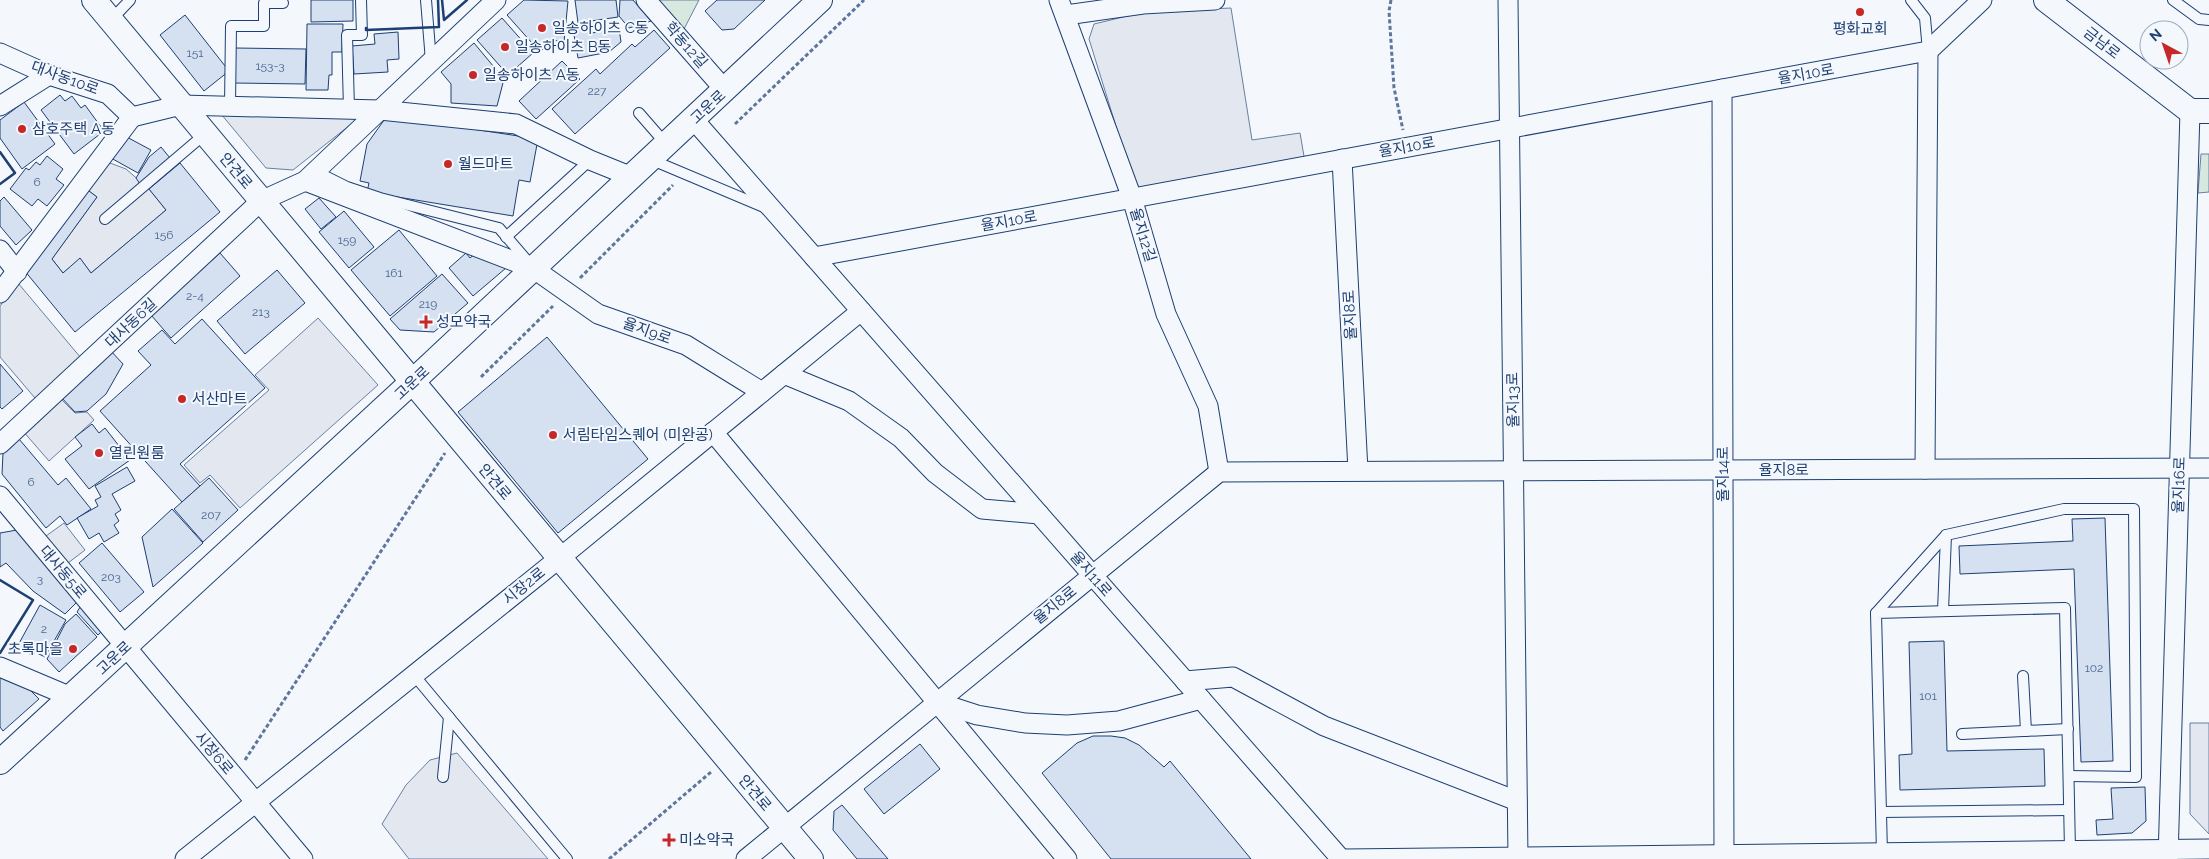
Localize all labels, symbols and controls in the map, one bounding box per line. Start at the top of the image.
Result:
marker: 평화교회 [1854,6,1866,18]
street label: 학동12길 [661,18,711,72]
place label: 일송하이츠 C동 [552,19,649,37]
place label: 평화교회 [1832,20,1888,38]
north arrow [2139,20,2189,70]
marker: 일송하이츠 C동 [536,22,548,34]
street label: 금남로 [2080,23,2124,63]
text: N [2146,25,2165,45]
place label: 일송하이츠 B동 [515,38,612,56]
marker: 일송하이츠 B동 [499,41,511,53]
house number: 151 [187,46,203,60]
street label: 대사동10로 [29,57,101,99]
house number: 153-3 [255,59,285,73]
street label: 율지10로 [1776,60,1836,88]
place label: 일송하이츠 A동 [483,66,580,84]
marker: 일송하이츠 A동 [467,69,479,81]
house number: 227 [588,84,607,98]
street label: 고운로 [687,86,729,128]
place label: 삼호주택 A동 [32,120,115,138]
marker: 삼호주택 A동 [16,123,28,135]
street label: 율지10로 [1377,133,1437,161]
street label: 안견로 [216,149,256,193]
place label: 월드마트 [458,155,513,173]
marker: 월드마트 [442,158,454,170]
house number: 6 [33,175,41,189]
street label: 율지12길 [1126,206,1160,264]
street label: 율지10로 [979,207,1039,235]
house number: 156 [155,228,173,242]
house number: 159 [338,233,356,247]
house number: 161 [385,266,403,280]
house number: 2-4 [186,289,204,303]
street label: 율지8로 [1340,289,1360,341]
street label: 대사동6길 [101,295,161,351]
house number: 219 [419,297,437,311]
house number: 213 [252,305,270,319]
place label: 성모약국 [436,313,491,331]
street label: 율지9로 [620,314,674,348]
marker: 성모약국 [420,316,432,328]
street label: 고운로 [391,362,433,404]
street label: 율지13로 [1504,372,1522,428]
place label: 서산마트 [192,390,247,408]
marker: 서산마트 [176,393,188,405]
place label: 서림타임스퀘어 (미완공) [563,426,713,444]
marker: 서림타임스퀘어 (미완공) [547,429,559,441]
place label: 열린원룸 [109,444,164,462]
street label: 율지14로 [1714,446,1732,502]
marker: 열린원룸 [93,447,105,459]
street label: 율지16로 [2169,456,2189,514]
street label: 안견로 [475,460,515,504]
street label: 율지8로 [1759,461,1809,479]
house number: 6 [27,475,35,489]
house number: 207 [201,508,222,522]
street label: 대사동5로 [36,542,90,602]
street label: 율지11로 [1066,548,1116,600]
street label: 시장2로 [499,564,549,608]
house number: 203 [101,570,121,584]
house number: 3 [37,572,43,586]
street label: 율지8로 [1030,582,1080,628]
house number: 2 [41,622,47,636]
street label: 고운로 [93,637,135,679]
place label: 초록마을 [8,640,63,658]
marker: 초록마을 [67,643,79,655]
house number: 102 [2085,661,2103,675]
house number: 101 [1919,689,1937,703]
street label: 시장6로 [191,728,237,778]
street label: 안견로 [735,771,775,815]
place label: 미소약국 [679,831,734,849]
marker: 미소약국 [663,834,675,846]

